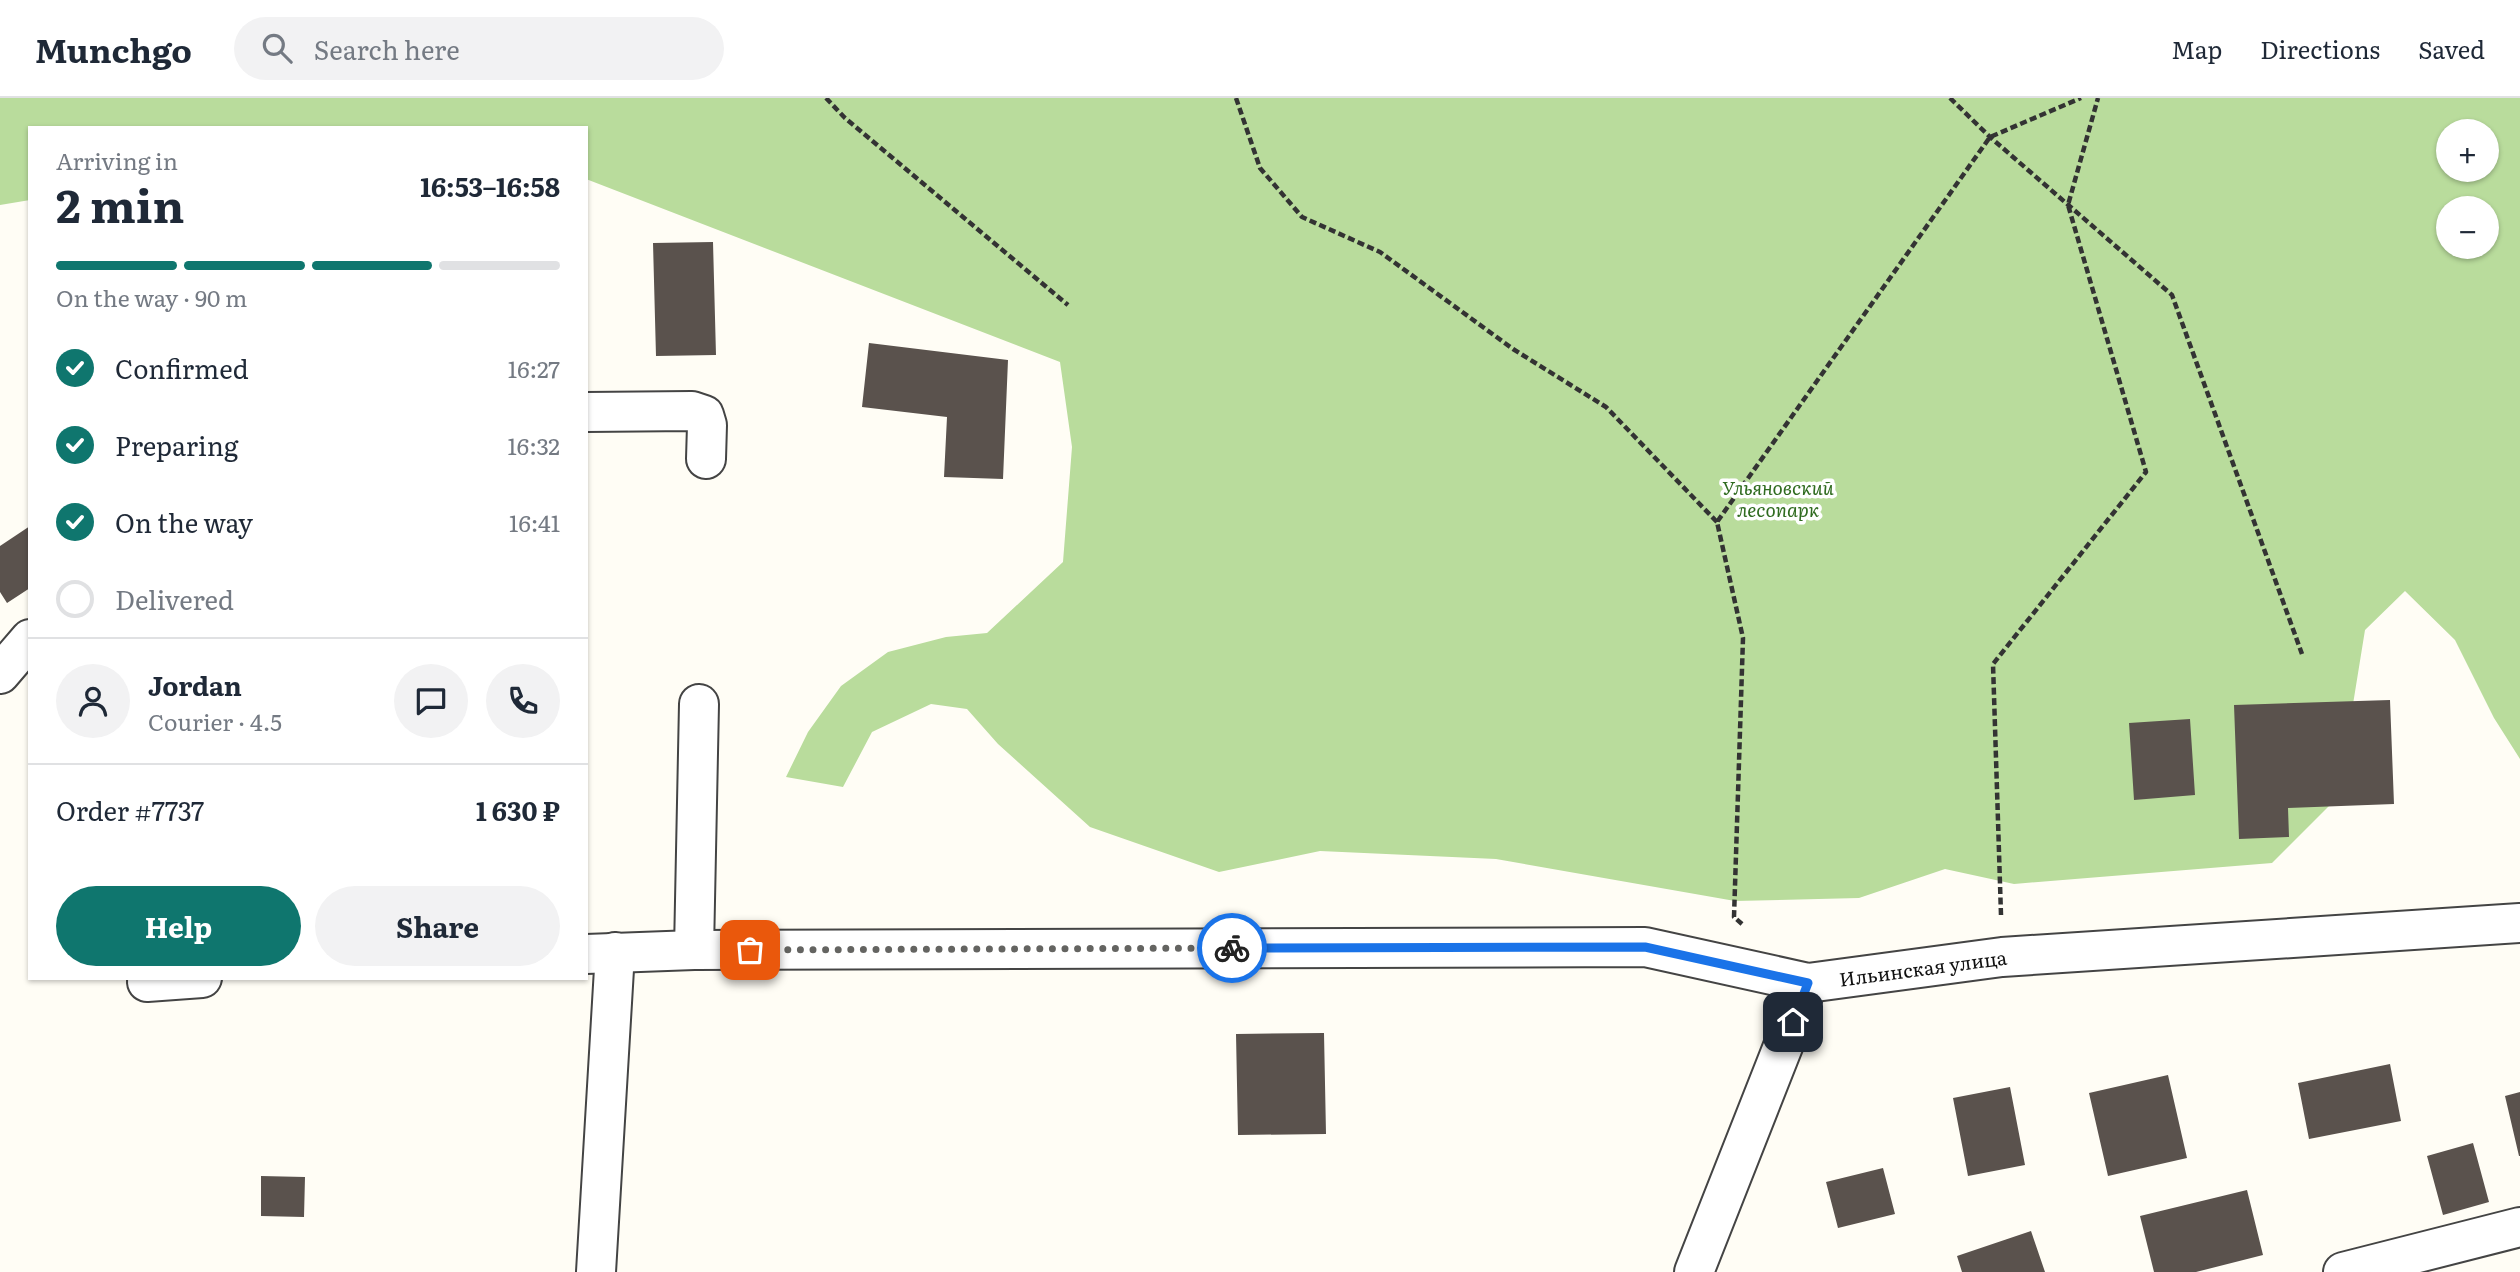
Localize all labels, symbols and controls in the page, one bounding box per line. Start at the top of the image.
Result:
search box [234,17,724,80]
text: Munchgo [35,24,192,73]
icon: search [258,29,296,67]
text: Search here [314,29,460,68]
text: Map [2171,31,2222,66]
text: Directions [2260,31,2380,66]
text: Saved [2418,31,2485,66]
map controls [2436,119,2499,259]
button: + [2436,119,2499,182]
text: Arriving in [56,143,178,177]
text: 16:53–16:58 [420,166,560,205]
text: 2 min [56,169,185,237]
button: − [2436,196,2499,259]
text: On the way · 90 m [56,280,247,314]
text: Confirmed [115,348,249,387]
icon: check [56,349,94,387]
text: 16:27 [508,351,560,385]
text: Preparing [115,425,238,464]
icon: check [56,426,94,464]
text: 16:32 [507,428,560,462]
park label: Ульяновский лесопарк [1722,473,1835,523]
text: On the way [115,502,253,541]
icon: check [56,503,94,541]
text: 16:41 [509,505,560,539]
text: Delivered [115,579,234,618]
button: person [56,664,130,738]
button: chat [394,664,468,738]
button: phone [486,664,560,738]
text: Jordan [148,665,242,704]
text: Courier · 4.5 [148,704,282,738]
text: Order #7737 [56,790,204,829]
text: 1 630 ₽ [476,790,560,829]
button: Help [56,886,301,966]
button: Share [315,886,560,966]
courier [1197,913,1267,983]
pin [720,920,780,980]
icon: bike [1213,929,1251,967]
icon: bag [731,931,769,969]
street label: Ильинская улица [1837,942,2009,993]
pin [1763,992,1823,1052]
icon: home [1774,1003,1812,1041]

